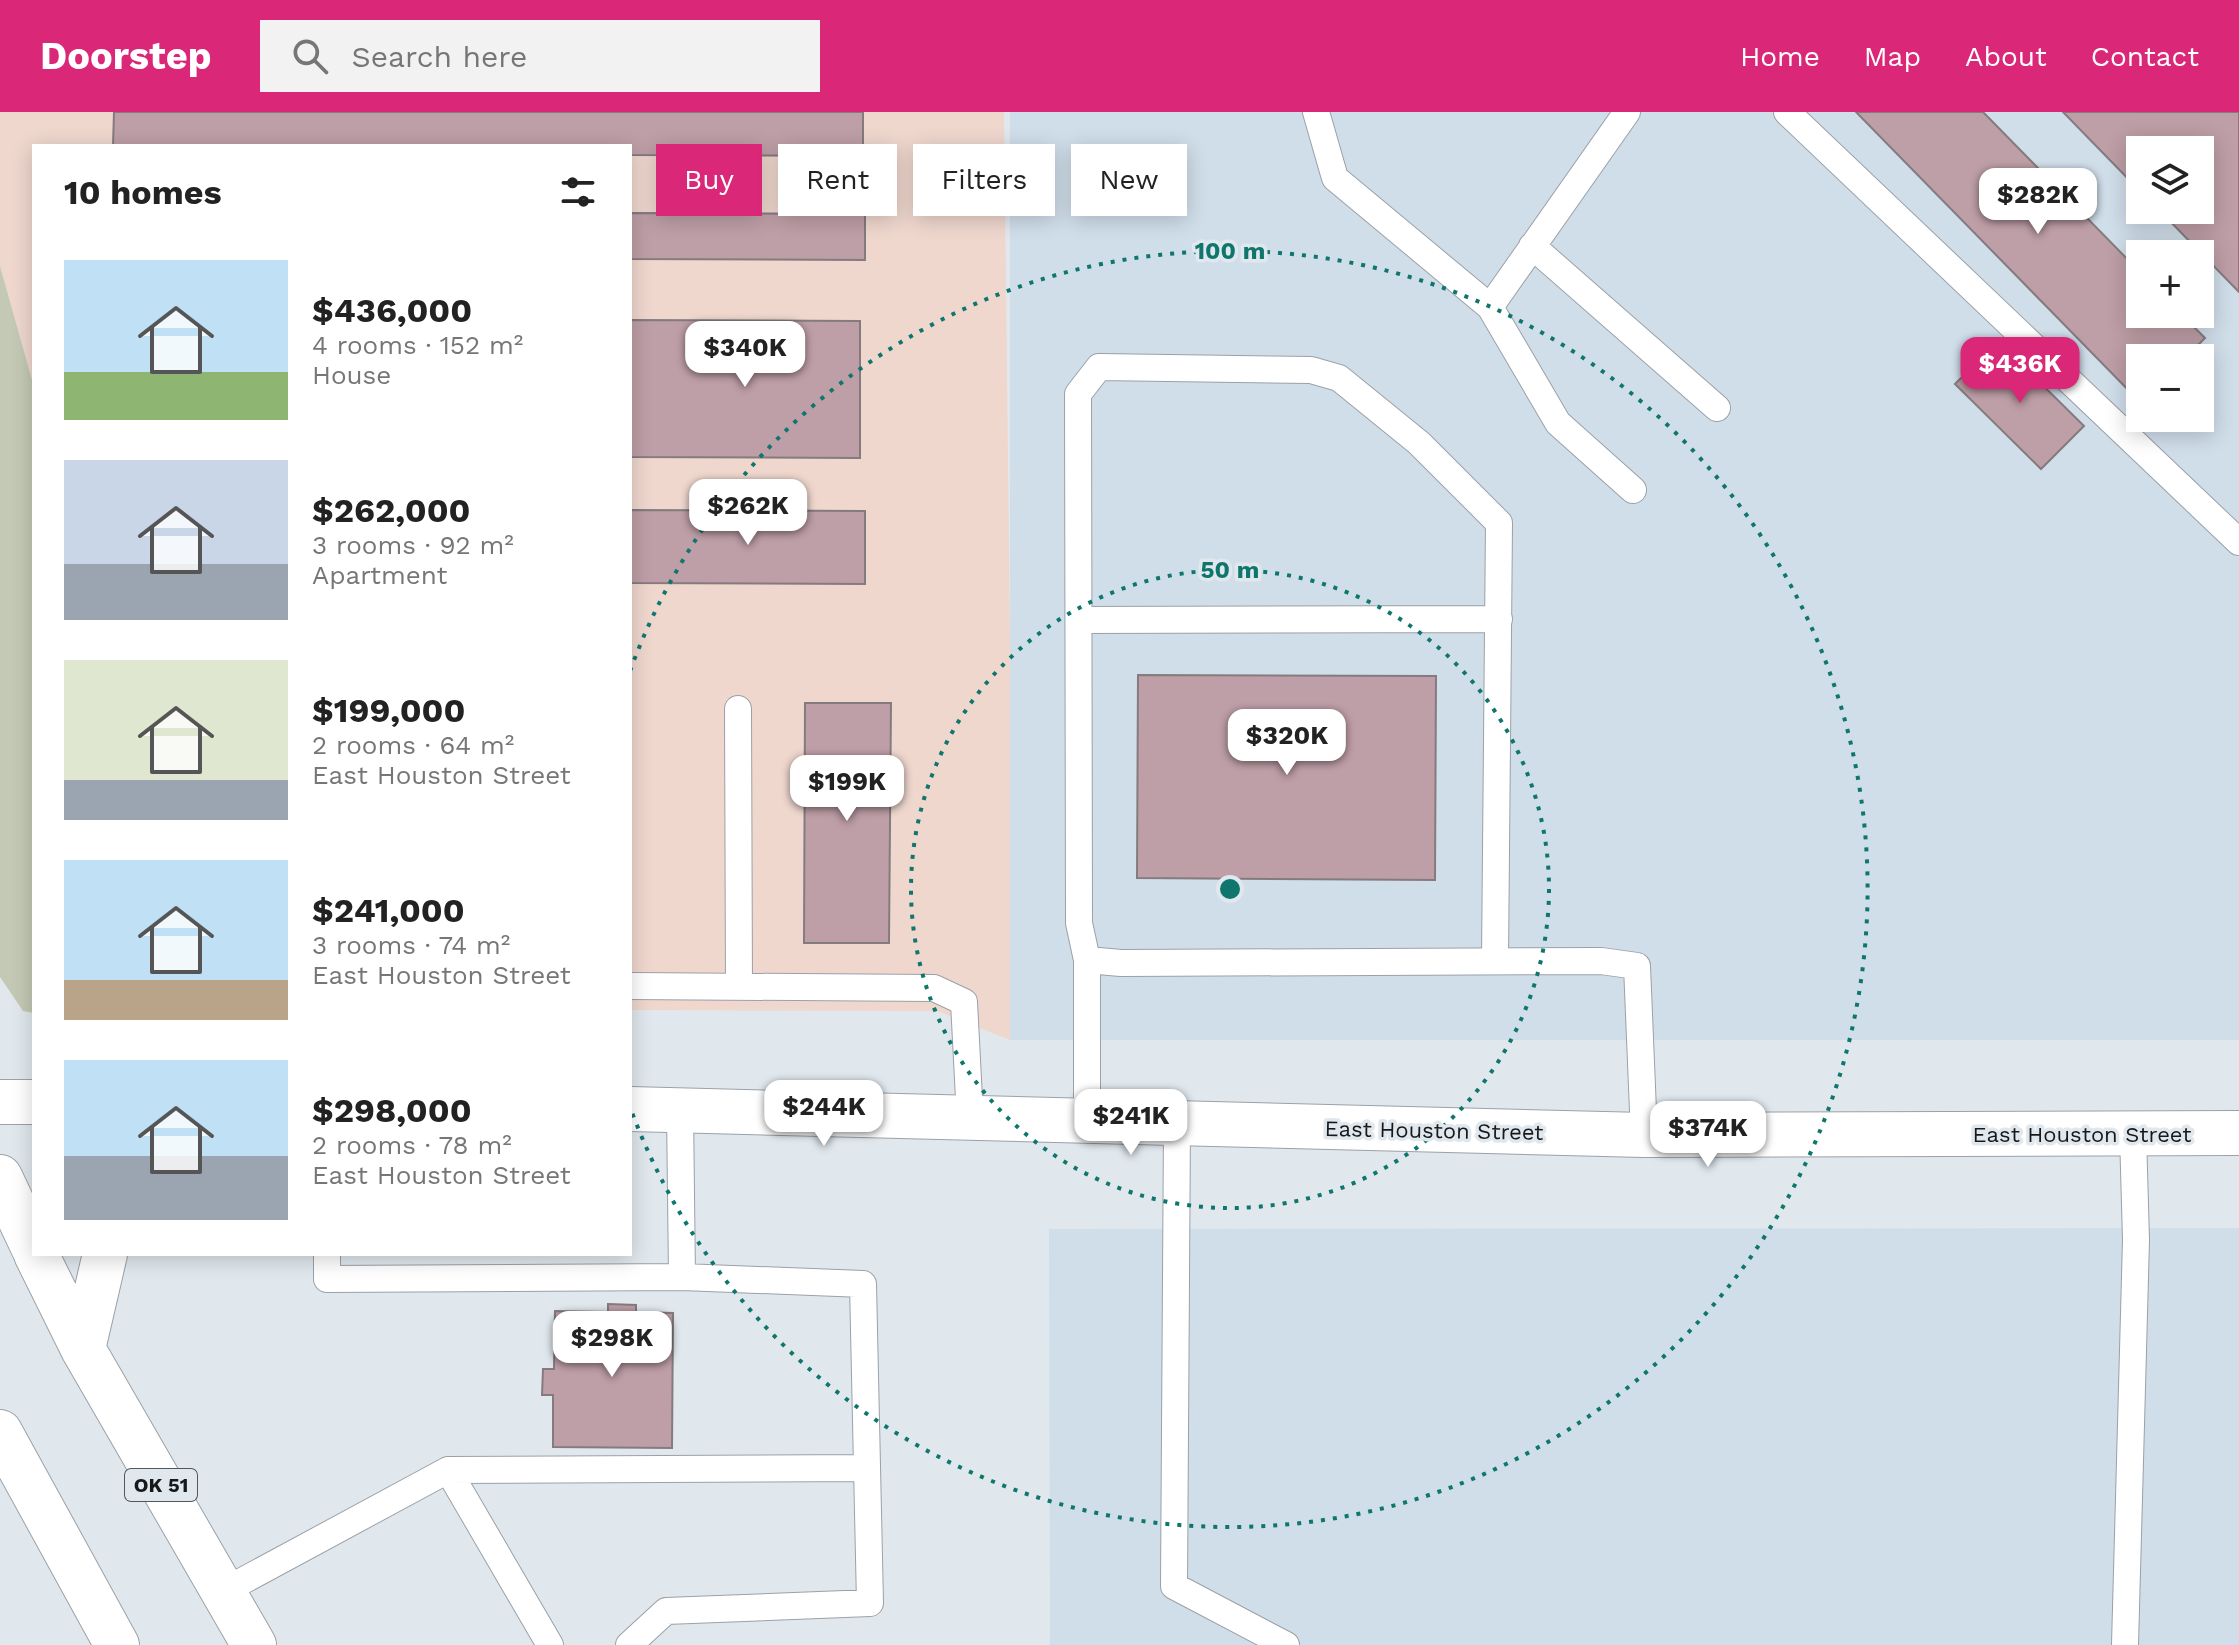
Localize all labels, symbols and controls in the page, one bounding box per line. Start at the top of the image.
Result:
search box [260,20,820,92]
text: Doorstep [40,34,212,78]
icon: search [288,34,332,78]
text: Search here [352,39,527,74]
text: Home [1740,40,1820,73]
text: Map [1864,40,1921,73]
text: About [1965,40,2047,73]
text: Contact [2091,40,2199,73]
map controls [2126,136,2214,432]
button: layers [2126,136,2214,224]
chip: Buy [656,144,762,216]
chip: Rent [778,144,897,216]
chip: Filters [913,144,1055,216]
chip: New [1071,144,1187,216]
pin: $282K [1982,168,2094,236]
icon: filters [556,170,600,214]
text: 10 homes [64,172,222,212]
text: $282K [1997,179,2079,209]
text: 100 m [1195,237,1265,265]
button: + [2126,240,2214,328]
text: $436,000 [312,290,472,330]
icon: home [128,292,224,388]
pin: $340K [689,321,801,389]
text: 4 rooms · 152 m² [312,330,523,360]
text: $340K [703,332,787,362]
pin: $436K [1964,337,2076,405]
button: − [2126,344,2214,432]
text: $436K [1979,348,2061,378]
text: House [312,360,391,390]
pin: $262K [692,479,804,547]
text: $262,000 [312,490,471,530]
text: $262K [707,490,789,520]
icon: home [128,492,224,588]
text: 3 rooms · 92 m² [312,530,514,560]
text: 50 m [1201,556,1259,584]
text: Apartment [312,560,448,590]
text: $199,000 [312,690,465,730]
icon: home [128,692,224,788]
pin: $320K [1231,709,1343,777]
text: $320K [1246,720,1328,750]
text: 2 rooms · 64 m² [312,730,514,760]
pin: $199K [791,755,903,823]
text: East Houston Street [312,760,571,790]
text: $199K [808,766,886,796]
centre of rings [1216,875,1244,903]
text: $241,000 [312,890,465,930]
icon: home [128,892,224,988]
text: 3 rooms · 74 m² [312,930,510,960]
text: East Houston Street [312,960,571,990]
pin: $244K [768,1080,880,1148]
pin: $241K [1075,1089,1187,1157]
text: $298,000 [312,1090,472,1130]
text: $244K [782,1091,866,1121]
icon: home [128,1092,224,1188]
text: $241K [1092,1100,1170,1130]
pin: $374K [1652,1101,1764,1169]
text: $374K [1668,1112,1748,1142]
street label: East Houston Street [1324,1116,1544,1145]
street label: East Houston Street [1973,1122,2191,1147]
text: 2 rooms · 78 m² [312,1130,512,1160]
text: East Houston Street [312,1160,571,1190]
pin: $298K [556,1311,668,1379]
text: $298K [571,1322,653,1352]
road number: OK 51 [125,1469,197,1501]

